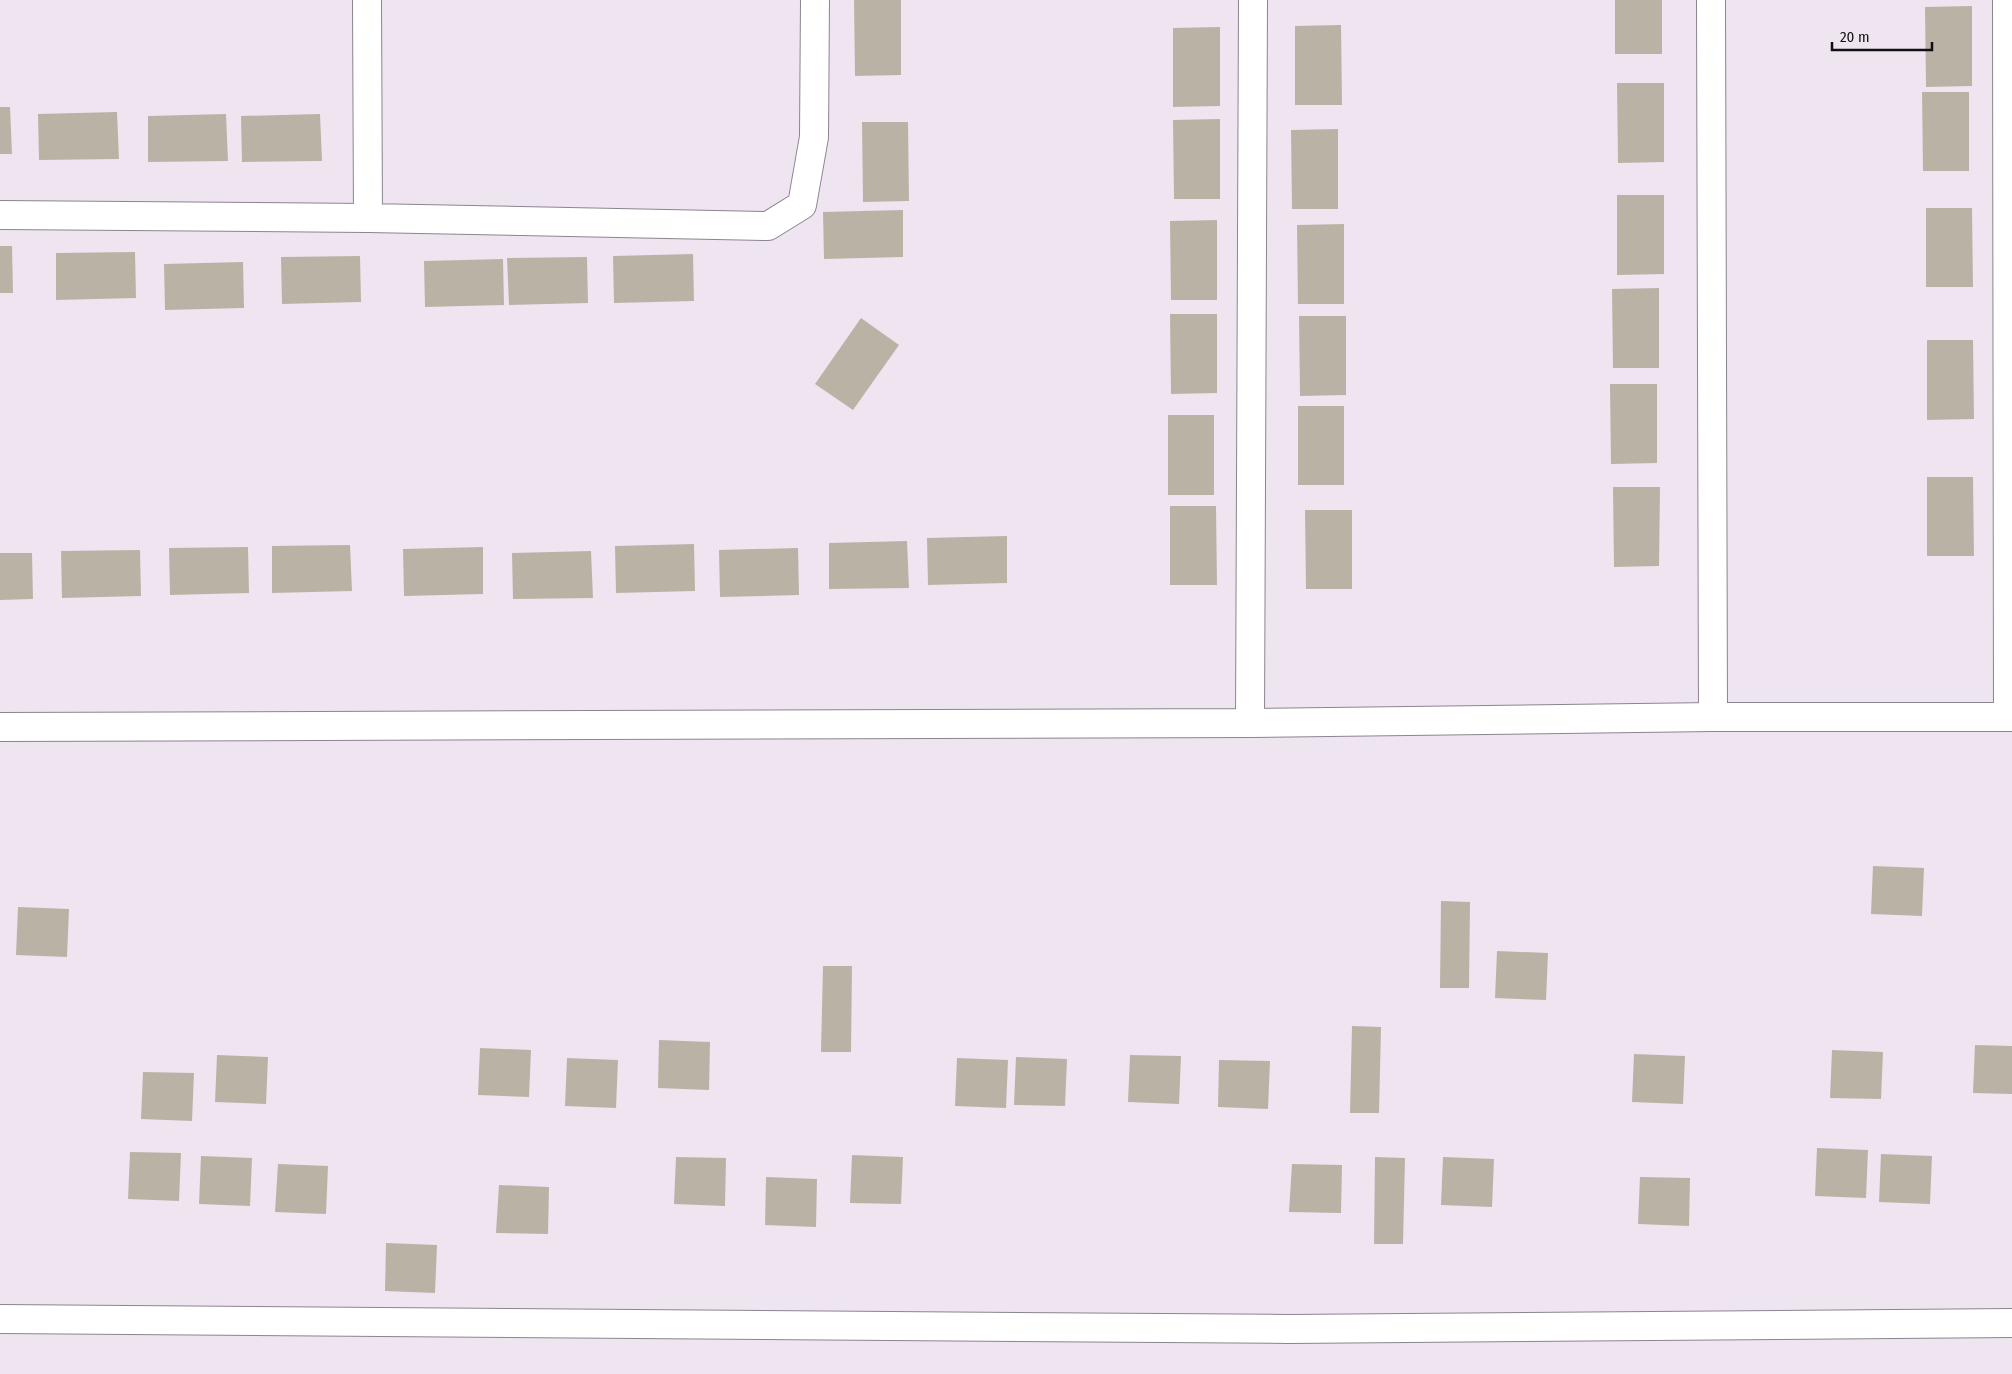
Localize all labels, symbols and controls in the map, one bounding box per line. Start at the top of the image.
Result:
scale bar [1832,20,1932,52]
text: 20 m [1840,28,1870,46]

